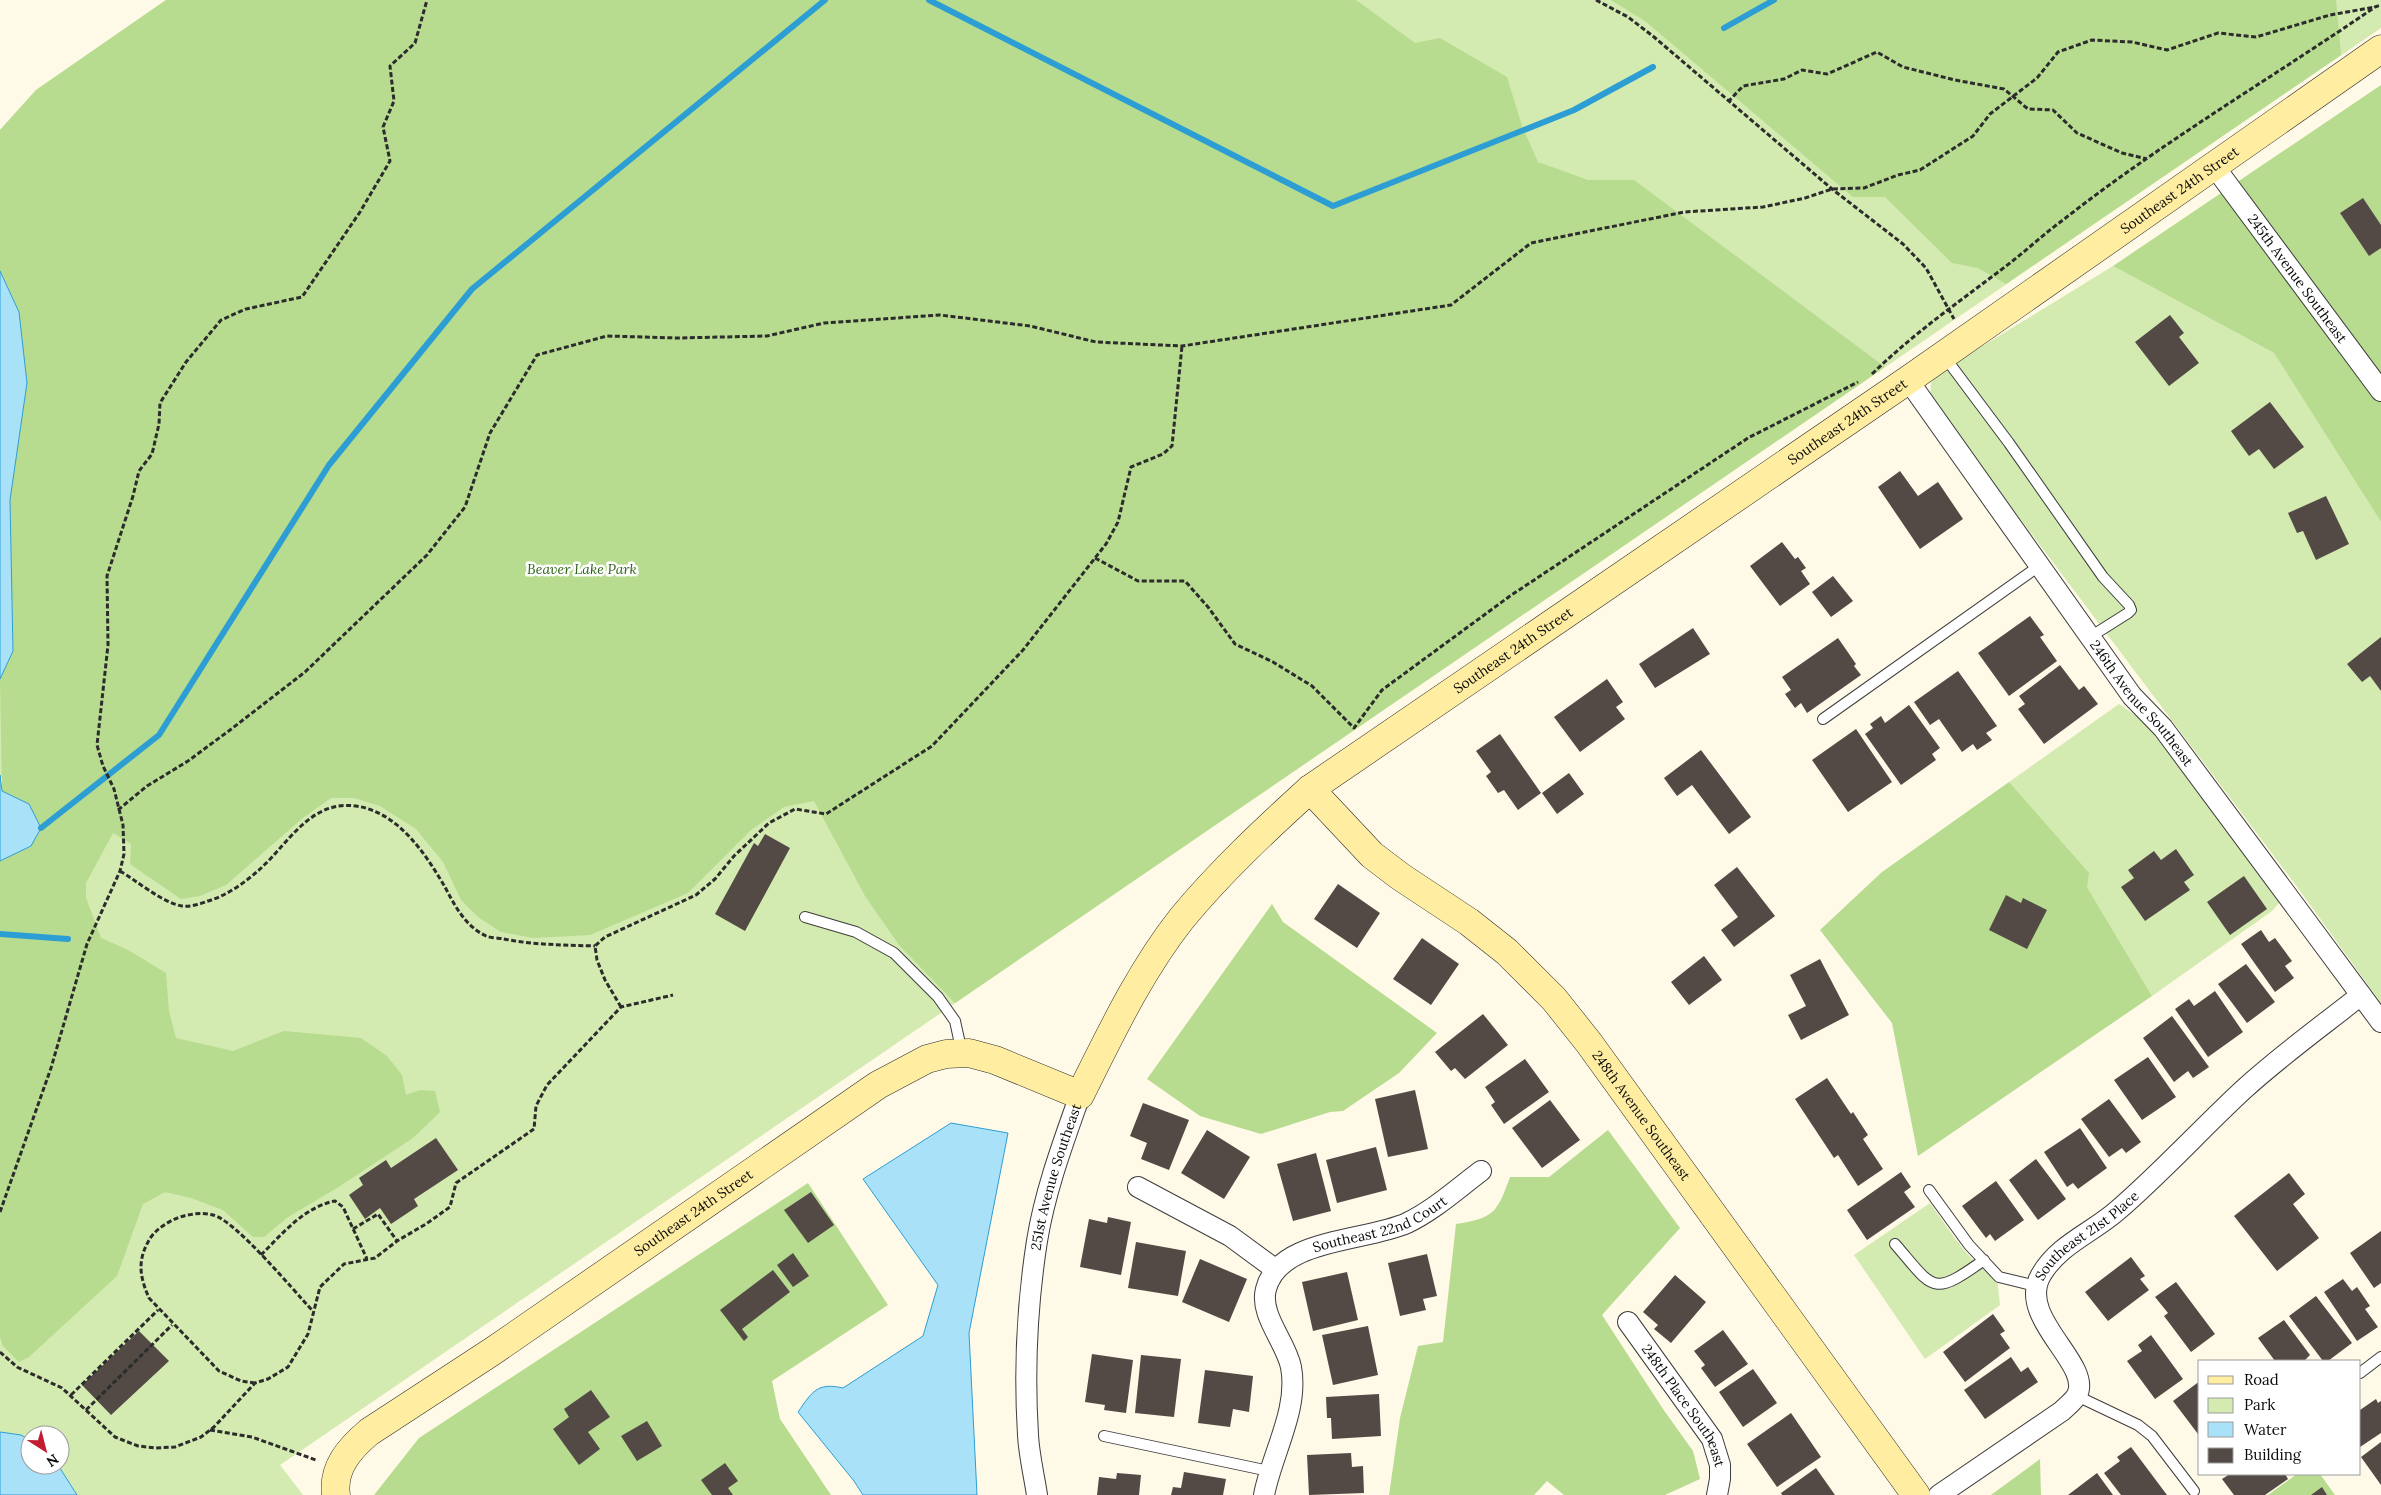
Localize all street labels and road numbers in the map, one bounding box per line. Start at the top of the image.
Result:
street label: Southeast 24th Street [2117,142,2243,238]
street label: 245th Avenue Southeast [2244,210,2352,347]
street label: Southeast 24th Street [1784,374,1911,469]
street label: Southeast 24th Street [1450,603,1577,697]
street label: 246th Avenue Southeast [2086,636,2198,770]
street label: 248th Avenue Southeast [1588,1047,1695,1185]
street label: 251st Avenue Southeast [1027,1101,1085,1252]
street label: Southeast 24th Street [630,1165,757,1260]
street label: Southeast 21st Place [2031,1186,2143,1284]
street label: Southeast 22nd Court [1310,1191,1451,1256]
street label: 248th Place Southeast [1638,1341,1729,1470]

